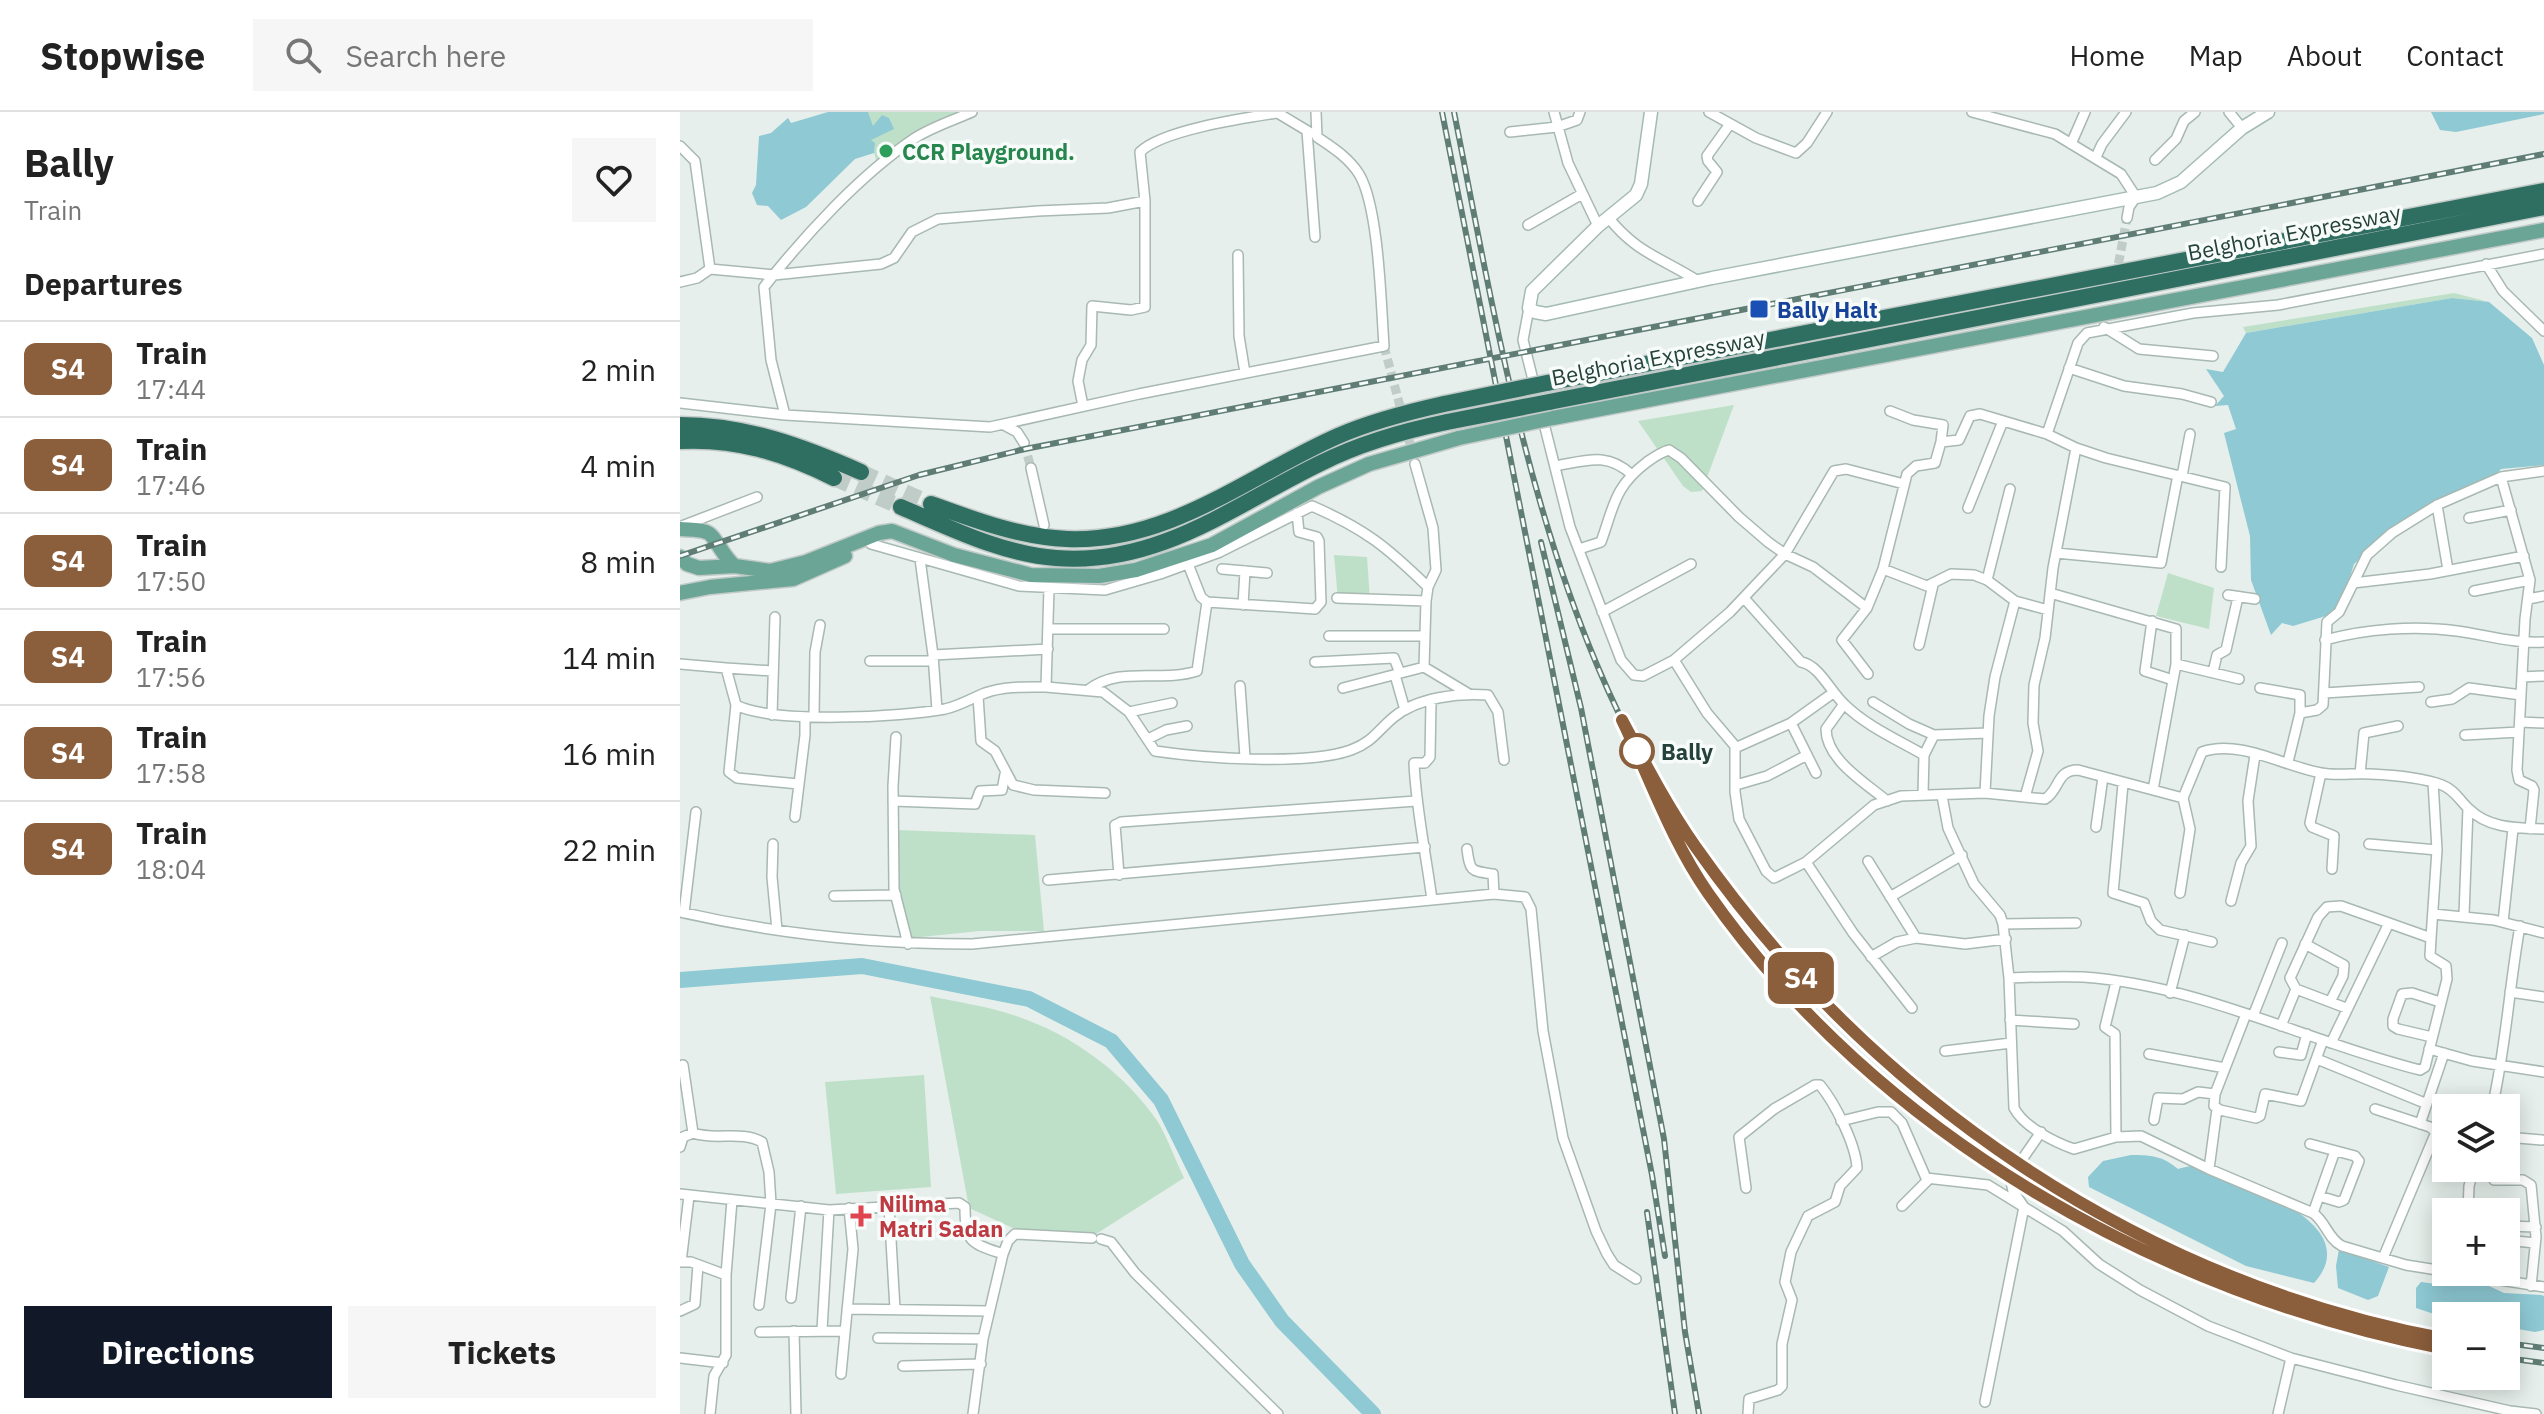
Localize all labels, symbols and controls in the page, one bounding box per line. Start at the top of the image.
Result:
search box [253,19,813,91]
text: Stopwise [40,31,205,80]
icon: search [281,33,325,77]
text: Search here [345,36,506,75]
text: Home [2069,37,2145,74]
text: Map [2189,37,2243,74]
text: About [2287,37,2362,74]
text: Contact [2406,37,2504,74]
place label: CCR Playground. [902,137,1075,166]
text: Bally [24,138,114,187]
button: heart [572,138,656,222]
marker: CCR Playground. [877,142,895,160]
text: Train [24,193,82,227]
street label: Belghoria Expressway [2185,197,2403,267]
text: Departures [24,264,183,303]
place label: Bally Halt [1777,295,1878,324]
marker: Bally Halt [1748,298,1770,320]
street label: Belghoria Expressway [1549,322,1767,392]
text: Train [136,333,207,372]
text: S4 [51,350,85,387]
text: 2 min [580,350,656,389]
text: 17:44 [136,372,206,406]
text: Train [136,429,207,468]
text: S4 [51,446,85,483]
text: 4 min [580,446,656,485]
text: 17:46 [136,468,206,502]
text: Train [136,525,207,564]
text: S4 [51,542,85,579]
text: 8 min [580,542,656,581]
text: 17:50 [136,564,206,598]
text: Train [136,621,207,660]
text: S4 [51,638,85,675]
text: 14 min [562,638,656,677]
text: 17:56 [136,660,206,694]
text: Train [136,717,207,756]
text: S4 [51,734,85,771]
text: 16 min [562,734,656,773]
marker: Bally [1620,734,1654,768]
place label: Bally [1661,737,1713,766]
text: 17:58 [136,756,206,790]
text: Train [136,813,207,852]
text: S4 [51,830,85,867]
text: 22 min [562,830,656,869]
text: 18:04 [136,852,206,886]
line badge: S4 [1765,952,1837,1004]
text: S4 [1784,959,1818,996]
map controls [2432,1094,2520,1390]
button: layers [2432,1094,2520,1182]
place label: Nilima Matri Sadan [879,1189,1003,1243]
button: + [2432,1198,2520,1286]
marker: Nilima Matri Sadan [850,1205,872,1227]
button: − [2432,1302,2520,1390]
button: Directions [24,1306,332,1398]
button: Tickets [348,1306,656,1398]

